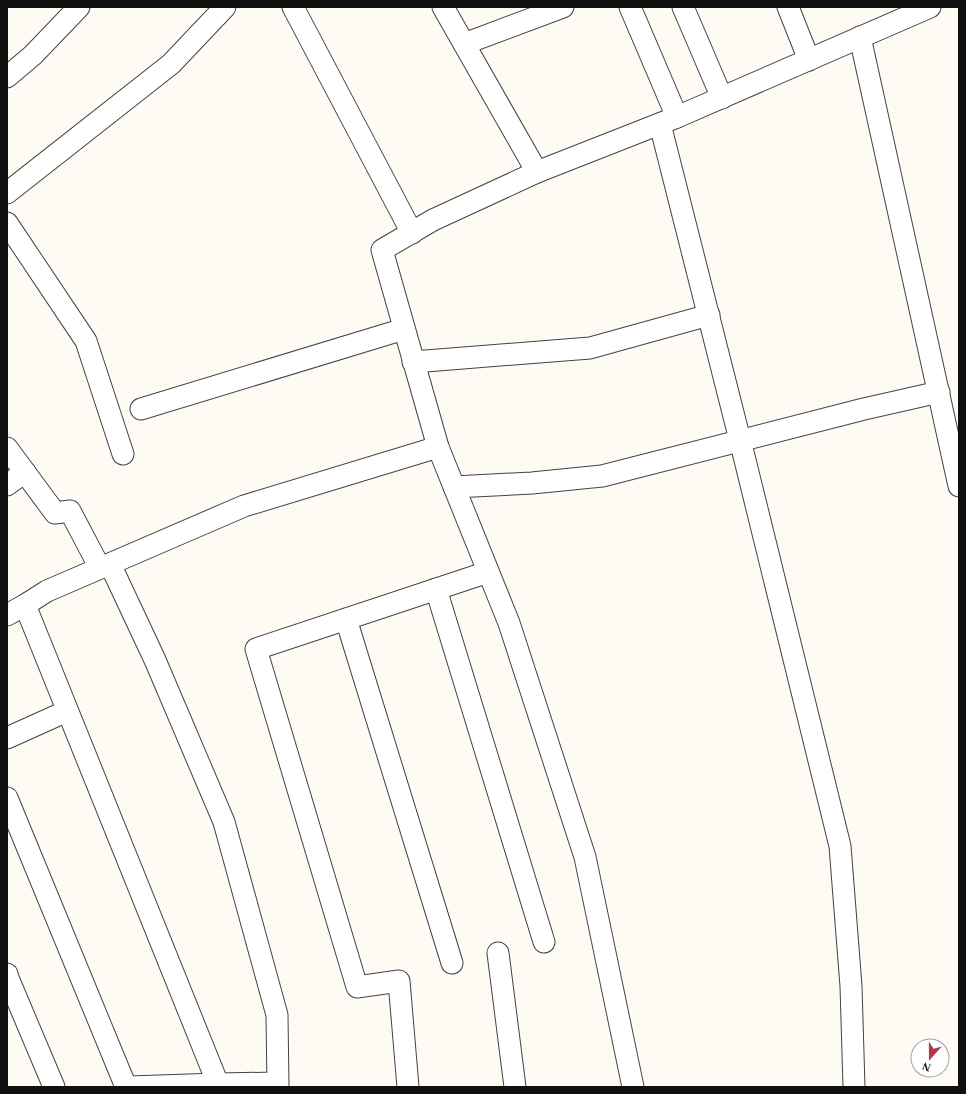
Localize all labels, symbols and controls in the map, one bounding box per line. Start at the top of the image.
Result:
north arrow [910,1038,950,1078]
text: N [921,1060,932,1074]

